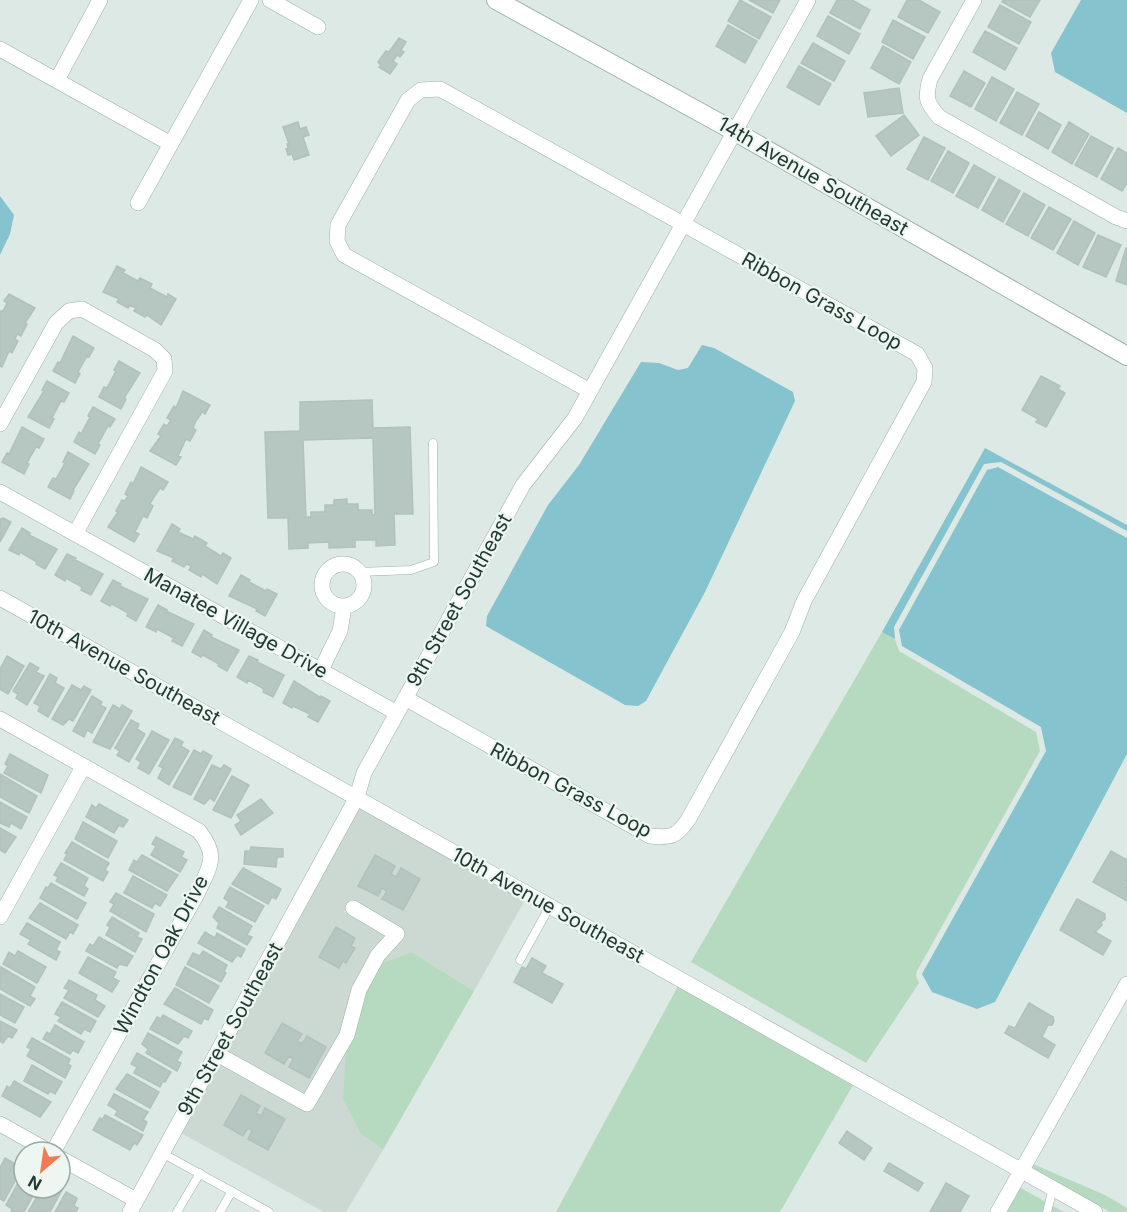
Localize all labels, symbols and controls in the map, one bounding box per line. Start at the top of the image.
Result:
street label: 14th Avenue Southeast [713,112,913,241]
street label: Ribbon Grass Loop [738,247,906,355]
street label: 9th Street Southeast [401,509,517,691]
street label: Manatee Village Drive [140,562,332,684]
street label: 10th Avenue Southeast [24,604,225,730]
street label: Ribbon Grass Loop [486,737,656,843]
street label: 10th Avenue Southeast [448,842,649,968]
street label: Windton Oak Drive [109,871,213,1039]
street label: 9th Street Southeast [172,938,288,1120]
north arrow [12,1140,72,1200]
text: N [25,1171,45,1195]

